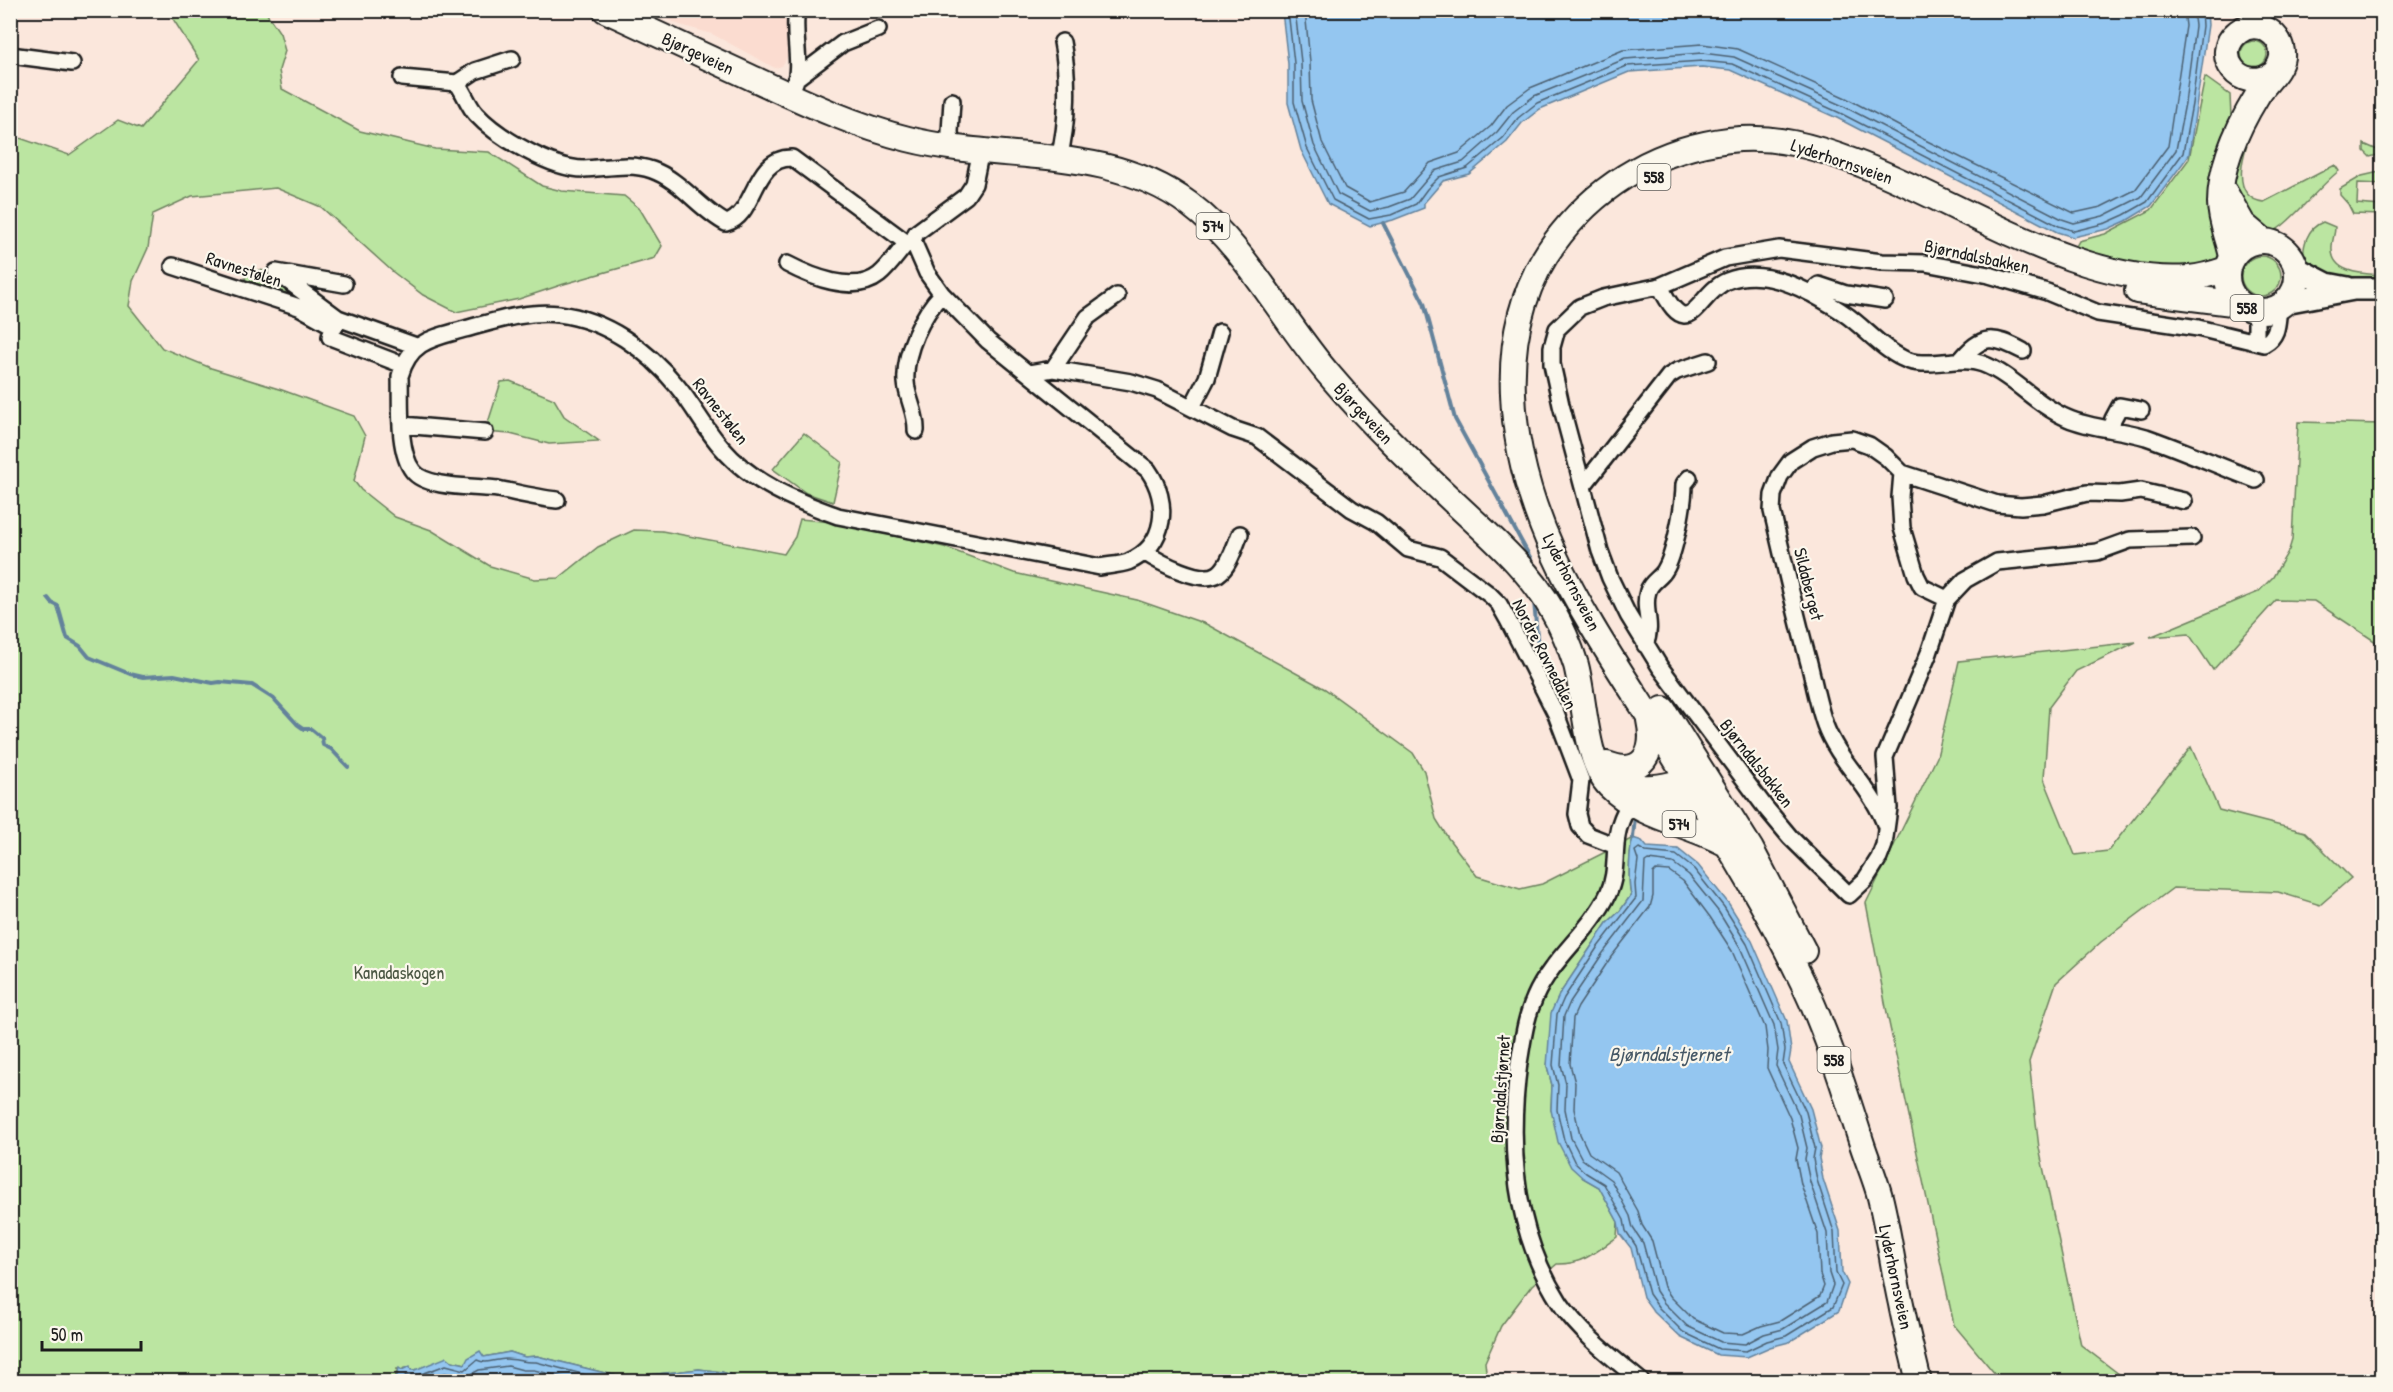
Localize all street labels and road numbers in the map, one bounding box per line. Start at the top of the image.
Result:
street label: Bjørgeveien [658,25,738,81]
street label: Lyderhornsveien [1788,132,1896,190]
road number: 558 [1638,164,1670,190]
road number: 574 [1196,213,1230,239]
street label: Bjørndalsbakken [1922,233,2032,279]
street label: Ravnestølen [203,245,285,293]
road number: 558 [2230,295,2264,321]
street label: Ravnestølen [687,372,755,450]
street label: Bjørgeveien [1329,376,1399,450]
street label: Lyderhornsveien [1537,529,1607,635]
street label: Sildaberget [1788,545,1830,624]
street label: Nordre Ravnedalen [1506,594,1584,714]
street label: Bjørndalsbakken [1714,713,1800,813]
road number: 574 [1662,811,1696,837]
street label: Bjørndalstjørnet [1484,1033,1516,1144]
road number: 558 [1818,1047,1850,1073]
street label: Lyderhornsveien [1873,1223,1919,1331]

